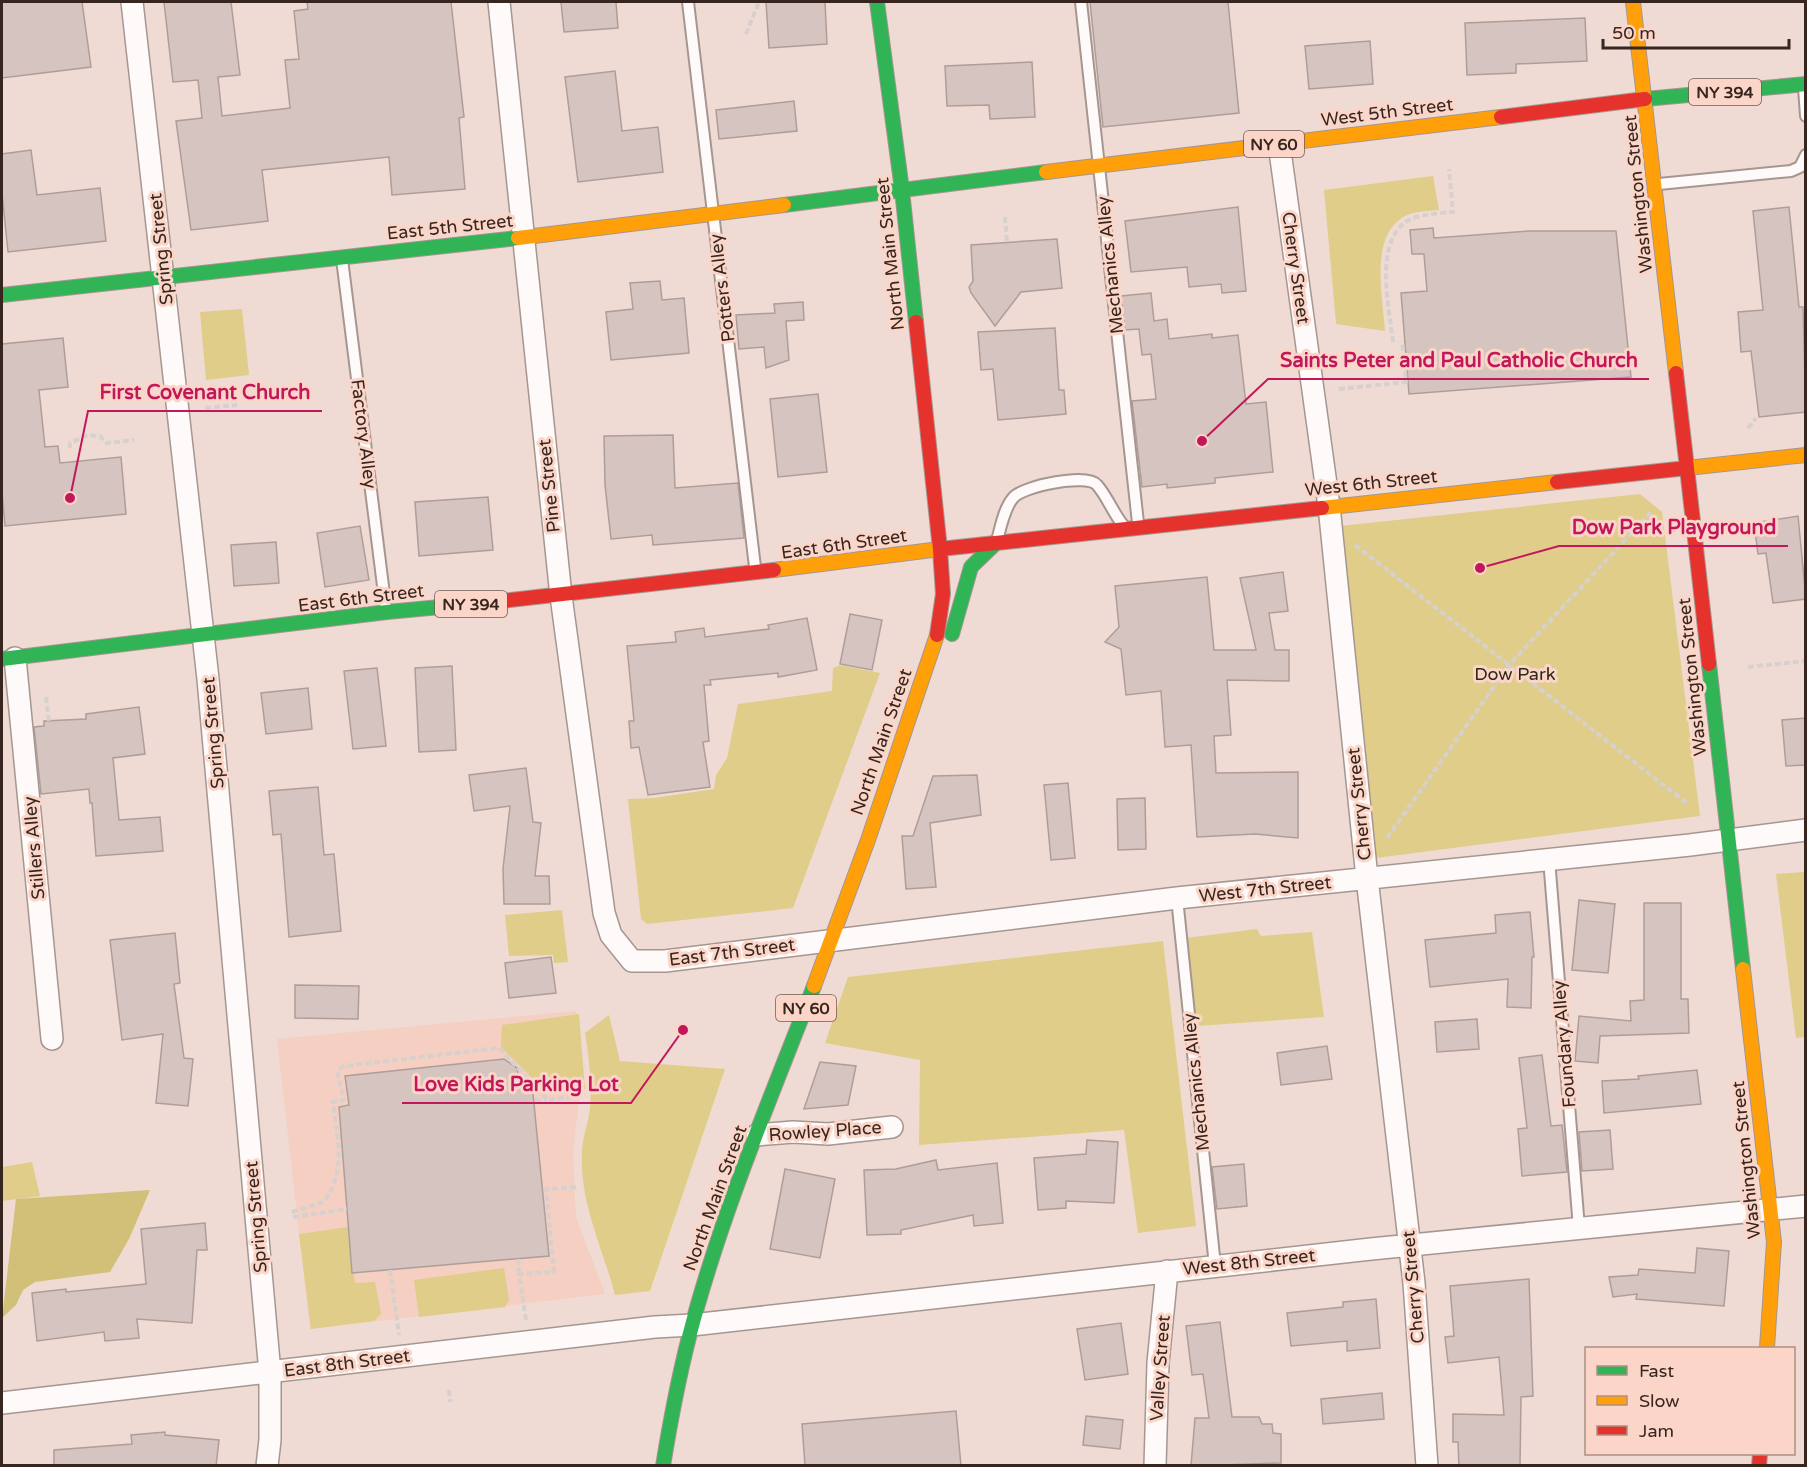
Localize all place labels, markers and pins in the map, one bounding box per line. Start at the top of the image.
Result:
callout: Saints Peter and Paul Catholic Church [1268,341,1649,379]
callout: First Covenant Church [88,373,322,411]
callout: Dow Park Playground [1559,508,1788,546]
callout: Love Kids Parking Lot [402,1065,631,1103]

